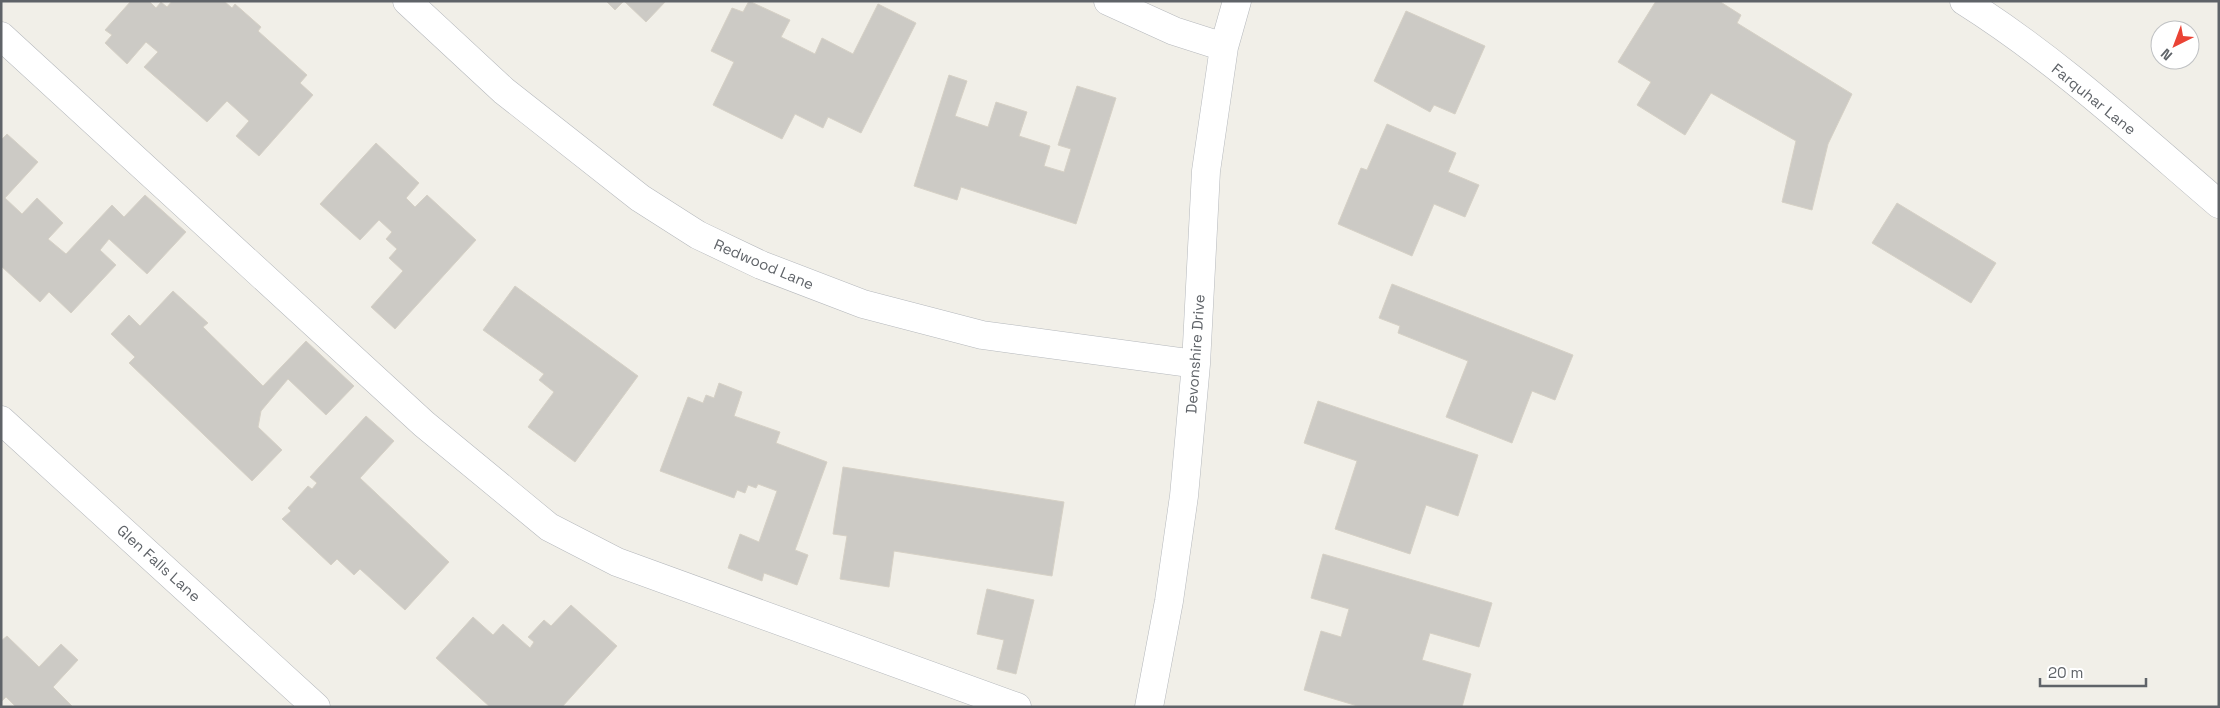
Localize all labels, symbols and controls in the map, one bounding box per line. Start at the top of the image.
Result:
north arrow [2150,20,2200,70]
text: N [2157,45,2176,64]
street label: Farquhar Lane [2048,59,2140,139]
street label: Redwood Lane [711,234,817,294]
street label: Devonshire Drive [1181,294,1209,414]
street label: Glen Falls Lane [113,520,205,606]
scale bar [2040,656,2146,688]
text: 20 m [2048,663,2083,682]

